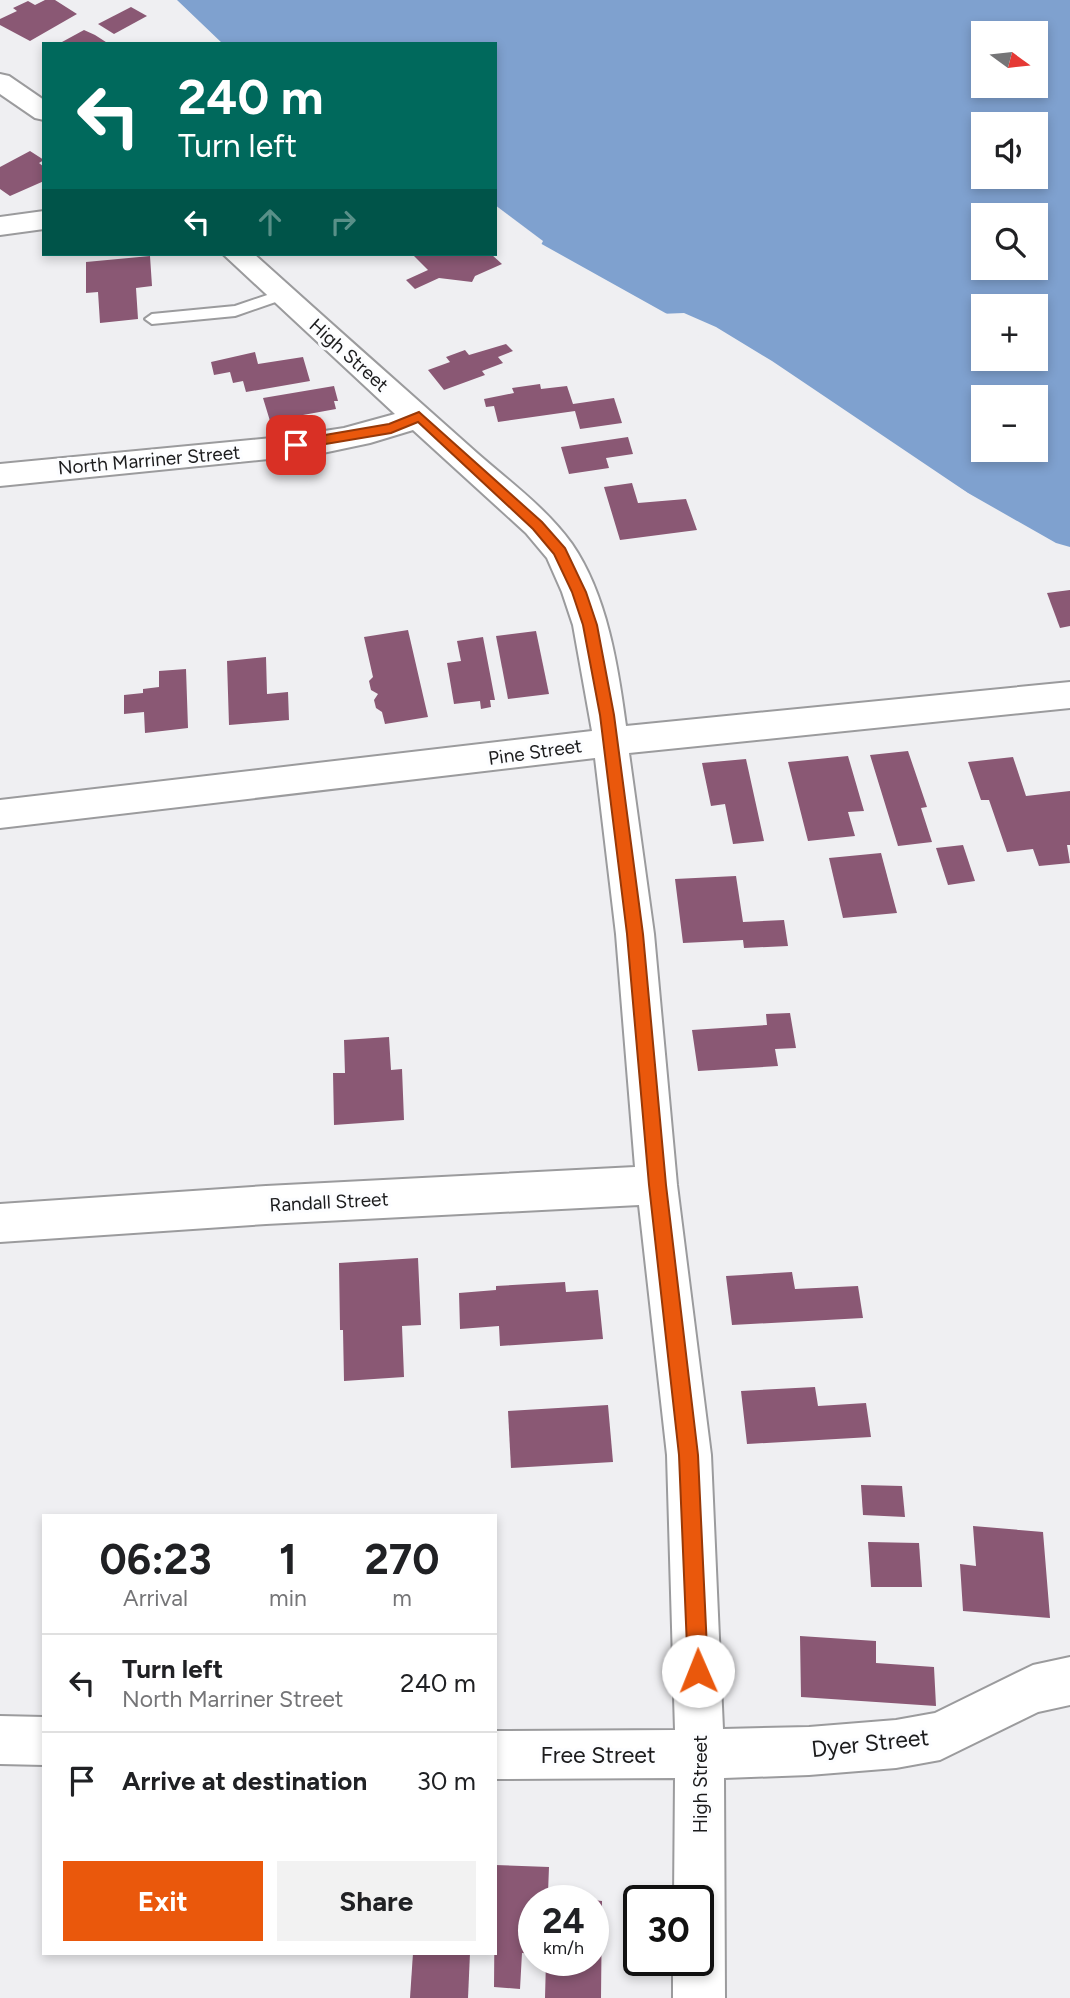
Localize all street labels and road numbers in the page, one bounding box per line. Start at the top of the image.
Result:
street label: High Street [305,314,393,396]
street label: North Marriner Street [57,441,241,479]
street label: Pine Street [487,734,583,770]
street label: Randall Street [269,1187,389,1217]
street label: Dyer Street [810,1723,930,1763]
street label: High Street [689,1735,712,1833]
street label: Free Street [540,1741,656,1769]

